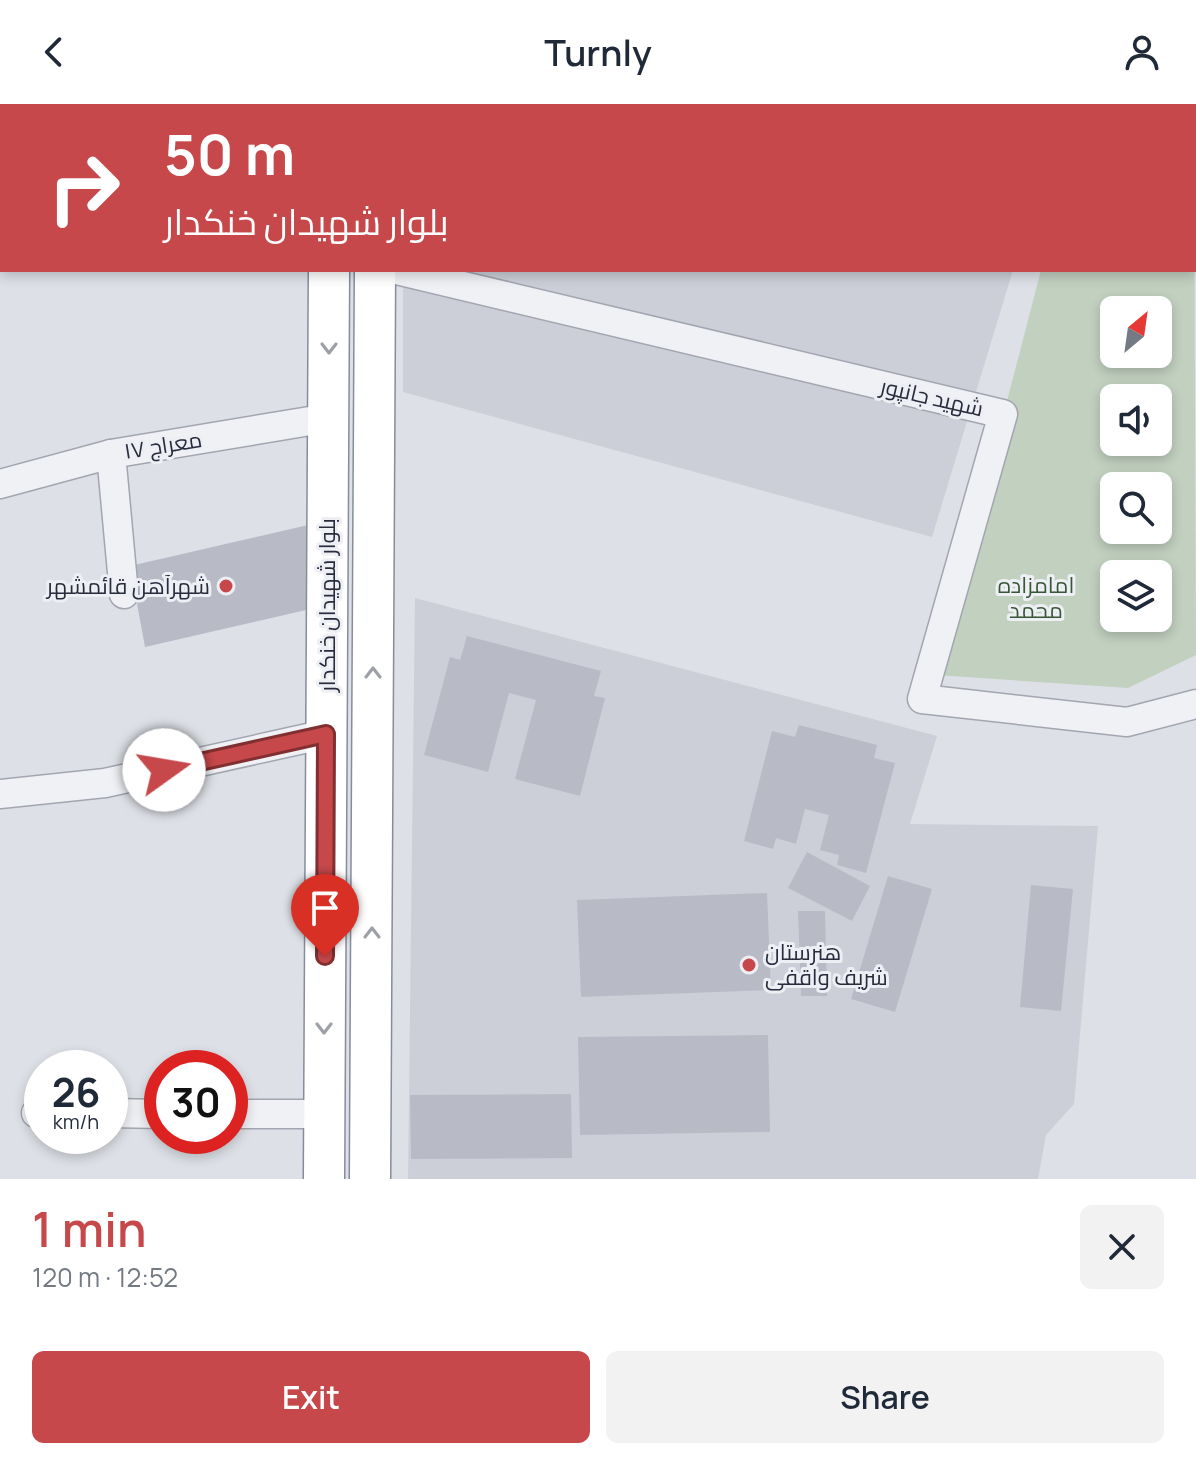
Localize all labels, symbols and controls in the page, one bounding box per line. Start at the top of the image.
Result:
text: Turnly [544,28,652,77]
icon: back [32,30,76,74]
icon: person [1120,30,1164,74]
text: 50 m [164,115,295,192]
icon: right [32,136,136,240]
text: بلوار شهیدان خنکدار [164,197,449,246]
north arrow [1100,296,1172,368]
map controls [1100,296,1172,632]
one-way arrow [320,342,338,355]
street label: شهید جانپور [876,370,986,423]
button: sound [1100,384,1172,456]
street label: معراج ۱۷ [122,424,204,466]
button: search [1100,472,1172,544]
street label: بلوار شهیدان خنکدار [312,518,342,694]
button: layers [1100,560,1172,632]
park label: امامزاده محمد [998,570,1074,625]
place label: شهرآهن قائمشهر [45,571,210,601]
marker: شهرآهن قائمشهر [217,577,235,595]
one-way arrow [364,666,382,679]
position arrow [122,728,206,812]
pin [291,874,359,956]
icon: arrive [303,886,347,930]
one-way arrow [363,926,380,939]
place label: هنرستان شریف واقفی [765,937,888,992]
marker: هنرستان شریف واقفی [740,956,758,974]
one-way arrow [315,1022,333,1035]
speed limit sign: 30 [144,1050,248,1154]
text: 26 [52,1064,100,1119]
text: km/h [53,1108,99,1135]
text: 1 min [32,1196,146,1261]
button: close [1080,1205,1164,1289]
text: 120 m · 12:52 [32,1259,178,1295]
button: Exit [32,1351,590,1443]
button: Share [606,1351,1164,1443]

